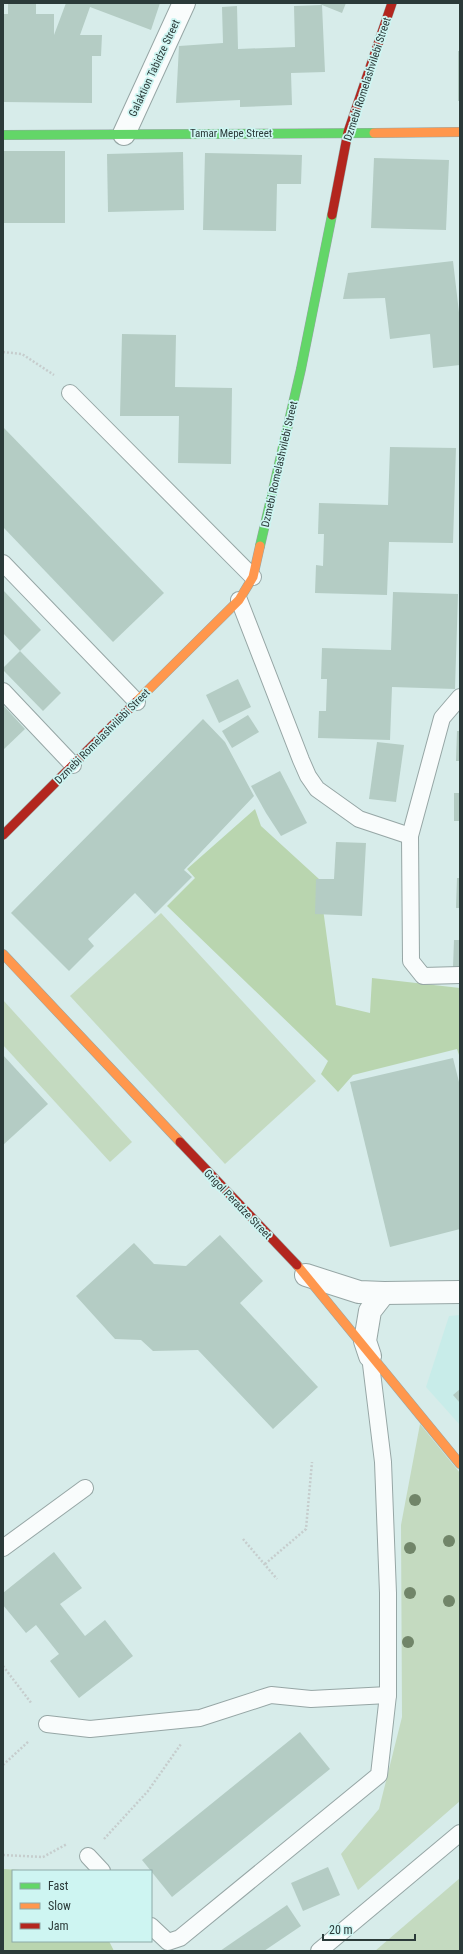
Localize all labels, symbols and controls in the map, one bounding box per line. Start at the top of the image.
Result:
street label: Dzmebi Romelashvilebi Street [341,16,394,143]
street label: Galaktion Tabidze Street [126,18,183,119]
street label: Tamar Mepe Street [190,127,272,140]
street label: Dzmebi Romelashvilebi Street [259,400,300,528]
street label: Dzmebi Romelashvilebi Street [52,686,153,787]
street label: Grigol Peradze Street [201,1167,274,1242]
legend [12,1870,152,1942]
text: Fast [48,1879,69,1893]
text: Slow [48,1899,71,1913]
scale bar [323,1916,415,1942]
text: Jam [48,1919,69,1933]
text: 20 m [329,1923,353,1937]

